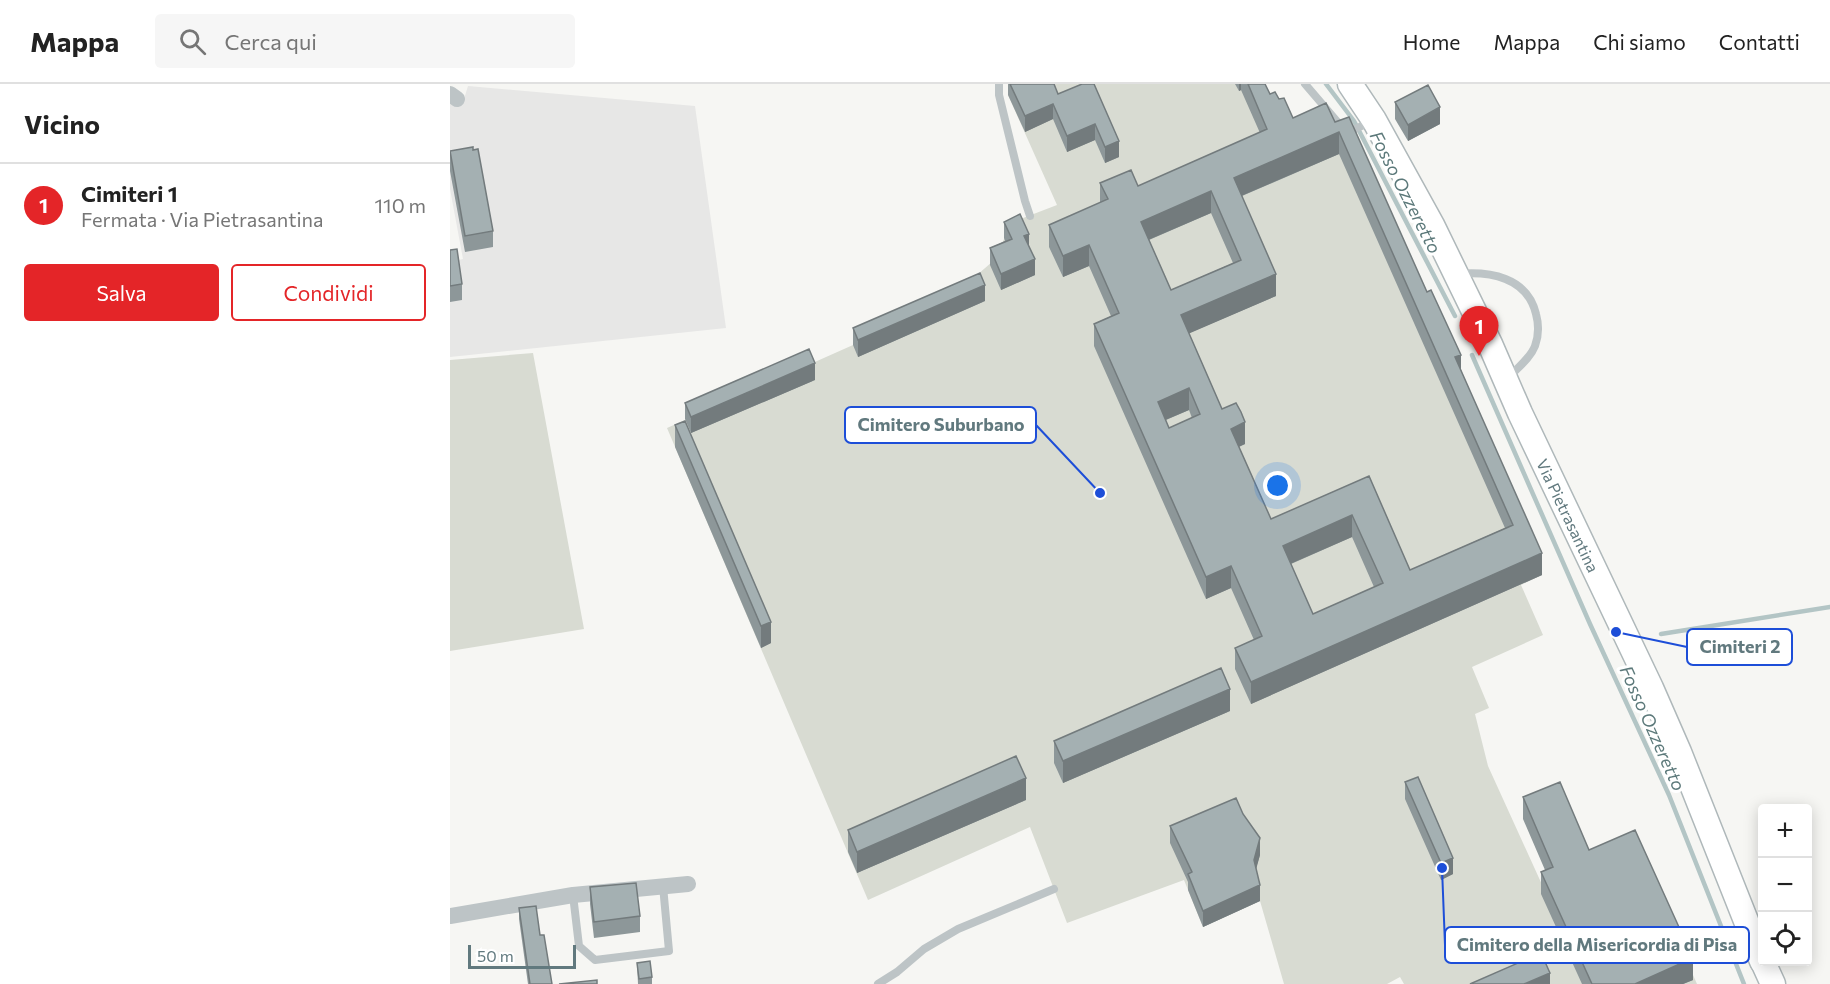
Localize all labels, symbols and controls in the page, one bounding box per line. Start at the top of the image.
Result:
search box [155,14,575,68]
text: Mappa [30,24,119,58]
icon: search [176,25,209,58]
text: Cerca qui [224,28,317,55]
text: Home [1403,29,1460,54]
text: Mappa [1493,29,1560,54]
text: Chi siamo [1593,29,1686,54]
text: Contatti [1719,29,1800,54]
text: Vicino [24,108,100,139]
water label: Fosso Ozzeretto [1366,127,1446,257]
text: Cimiteri 1 [81,180,178,207]
text: 1 [39,193,48,217]
text: 110 m [375,193,426,217]
text: Fermata · Via Pietrasantina [81,207,324,231]
button: Salva [24,264,219,321]
button: Condividi [231,264,426,321]
pin: 1 [1460,306,1498,356]
callout: Cimitero Suburbano [845,407,1036,443]
text: Cimitero Suburbano [857,413,1025,435]
street label: Via Pietrasantina [1534,455,1604,575]
your location [1263,471,1292,500]
callout: Cimiteri 2 [1687,629,1792,665]
text: Cimiteri 2 [1699,635,1781,657]
water label: Fosso Ozzeretto [1616,662,1690,794]
map controls [1758,804,1812,966]
button: + [1758,804,1812,858]
button: − [1758,858,1812,912]
button: locate [1758,912,1812,966]
callout: Cimitero della Misericordia di Pisa [1445,927,1749,963]
text: Cimitero della Misericordia di Pisa [1457,933,1737,955]
scale bar [468,942,576,970]
text: 50 m [477,946,514,965]

